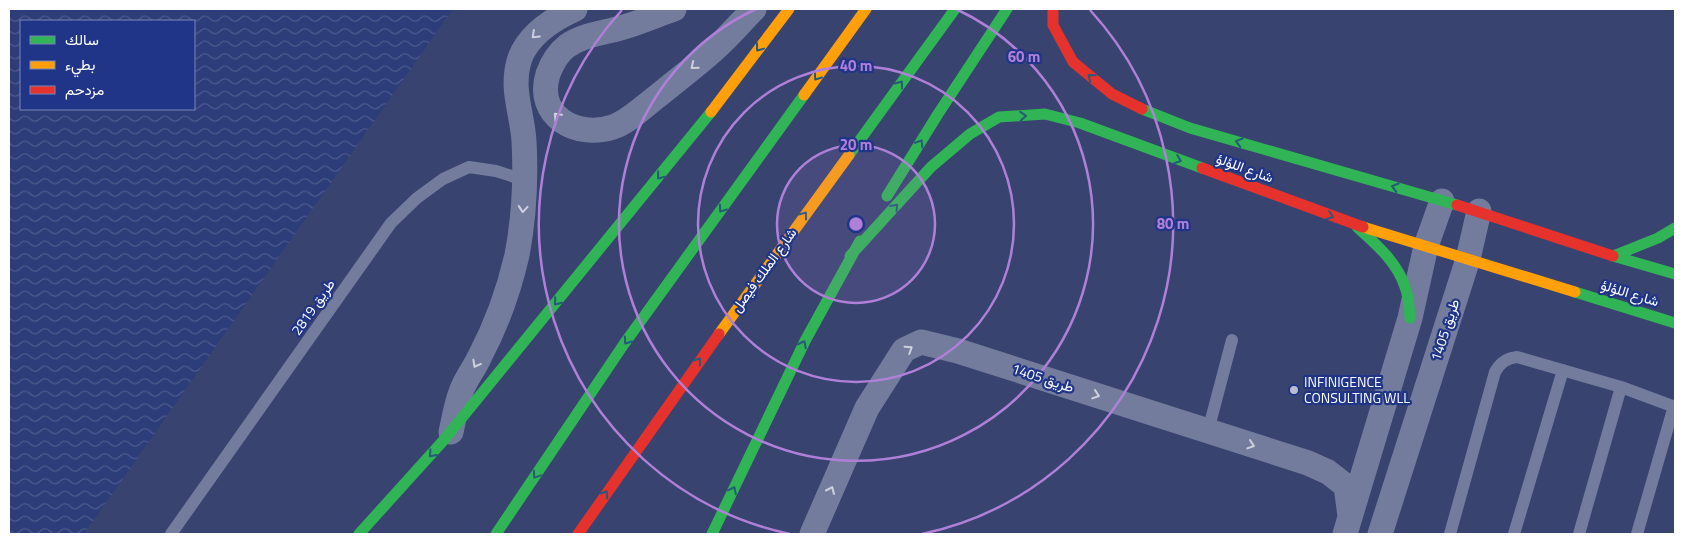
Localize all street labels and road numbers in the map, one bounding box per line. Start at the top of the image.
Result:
street label: شارع اللؤلؤ [1213,147,1277,189]
street label: شارع الملك فيصل [726,223,802,317]
street label: طريق 2819 [286,274,340,339]
street label: شارع اللؤلؤ [1598,274,1662,312]
street label: طريق 1405 [1425,296,1464,364]
street label: طريق 1405 [1009,358,1077,397]

